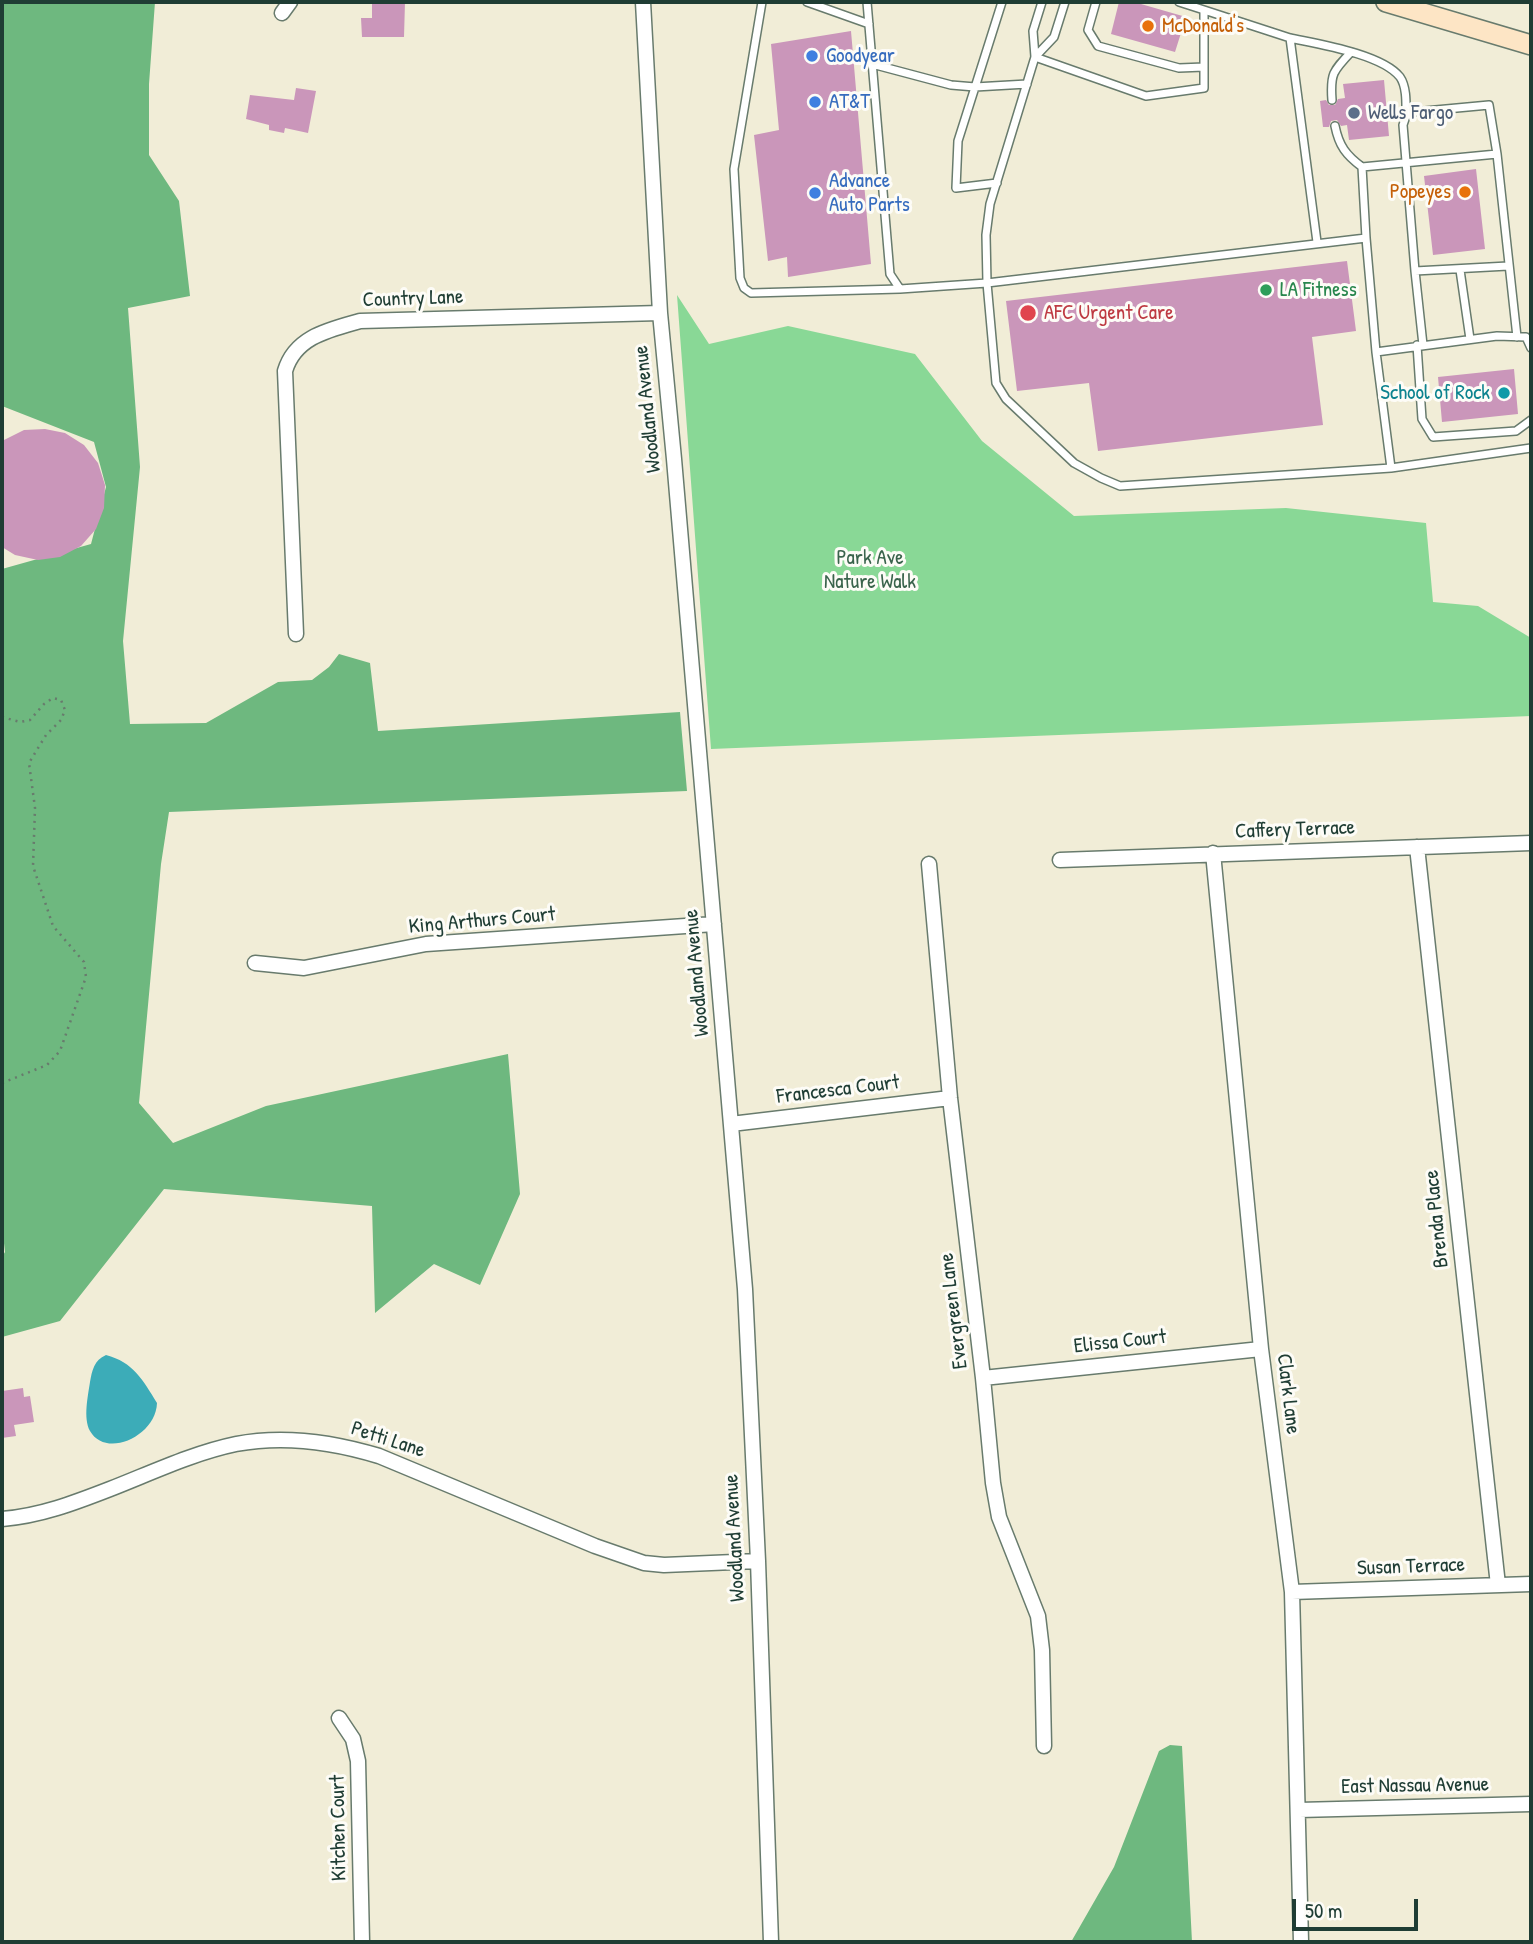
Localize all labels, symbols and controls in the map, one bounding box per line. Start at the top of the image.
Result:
place label: McDonald's [1162,13,1244,39]
marker: McDonald's [1140,18,1156,34]
place label: Goodyear [826,43,895,69]
marker: Goodyear [804,48,820,64]
place label: AT&T [829,89,870,115]
marker: AT&T [807,94,823,110]
place label: Wells Fargo [1368,100,1453,126]
marker: Wells Fargo [1346,105,1362,121]
place label: Advance Auto Parts [829,168,910,218]
place label: Popeyes [1390,179,1451,205]
marker: Popeyes [1457,184,1473,200]
marker: Advance Auto Parts [807,185,823,201]
place label: LA Fitness [1280,277,1357,303]
marker: LA Fitness [1258,282,1274,298]
street label: Country Lane [362,285,464,313]
place label: AFC Urgent Care [1044,300,1174,326]
marker: AFC Urgent Care [1018,303,1038,323]
street label: Woodland Avenue [629,344,667,474]
place label: School of Rock [1380,380,1490,406]
marker: School of Rock [1496,385,1512,401]
park label: Park Ave Nature Walk [824,545,916,595]
street label: Caffery Terrace [1235,815,1355,845]
street label: King Arthurs Court [408,902,556,940]
street label: Woodland Avenue [679,908,715,1038]
street label: Francesca Court [775,1070,901,1110]
street label: Brenda Place [1419,1169,1455,1269]
street label: Evergreen Lane [934,1252,974,1370]
street label: Elissa Court [1073,1325,1167,1359]
street label: Clark Lane [1271,1352,1305,1436]
street label: Petti Lane [348,1416,428,1464]
street label: Woodland Avenue [719,1474,751,1602]
street label: Susan Terrace [1357,1553,1465,1581]
street label: East Nassau Avenue [1341,1772,1489,1800]
street label: Kitchen Court [325,1775,353,1881]
scale bar [1295,1884,1421,1928]
text: 50 m [1305,1896,1342,1925]

